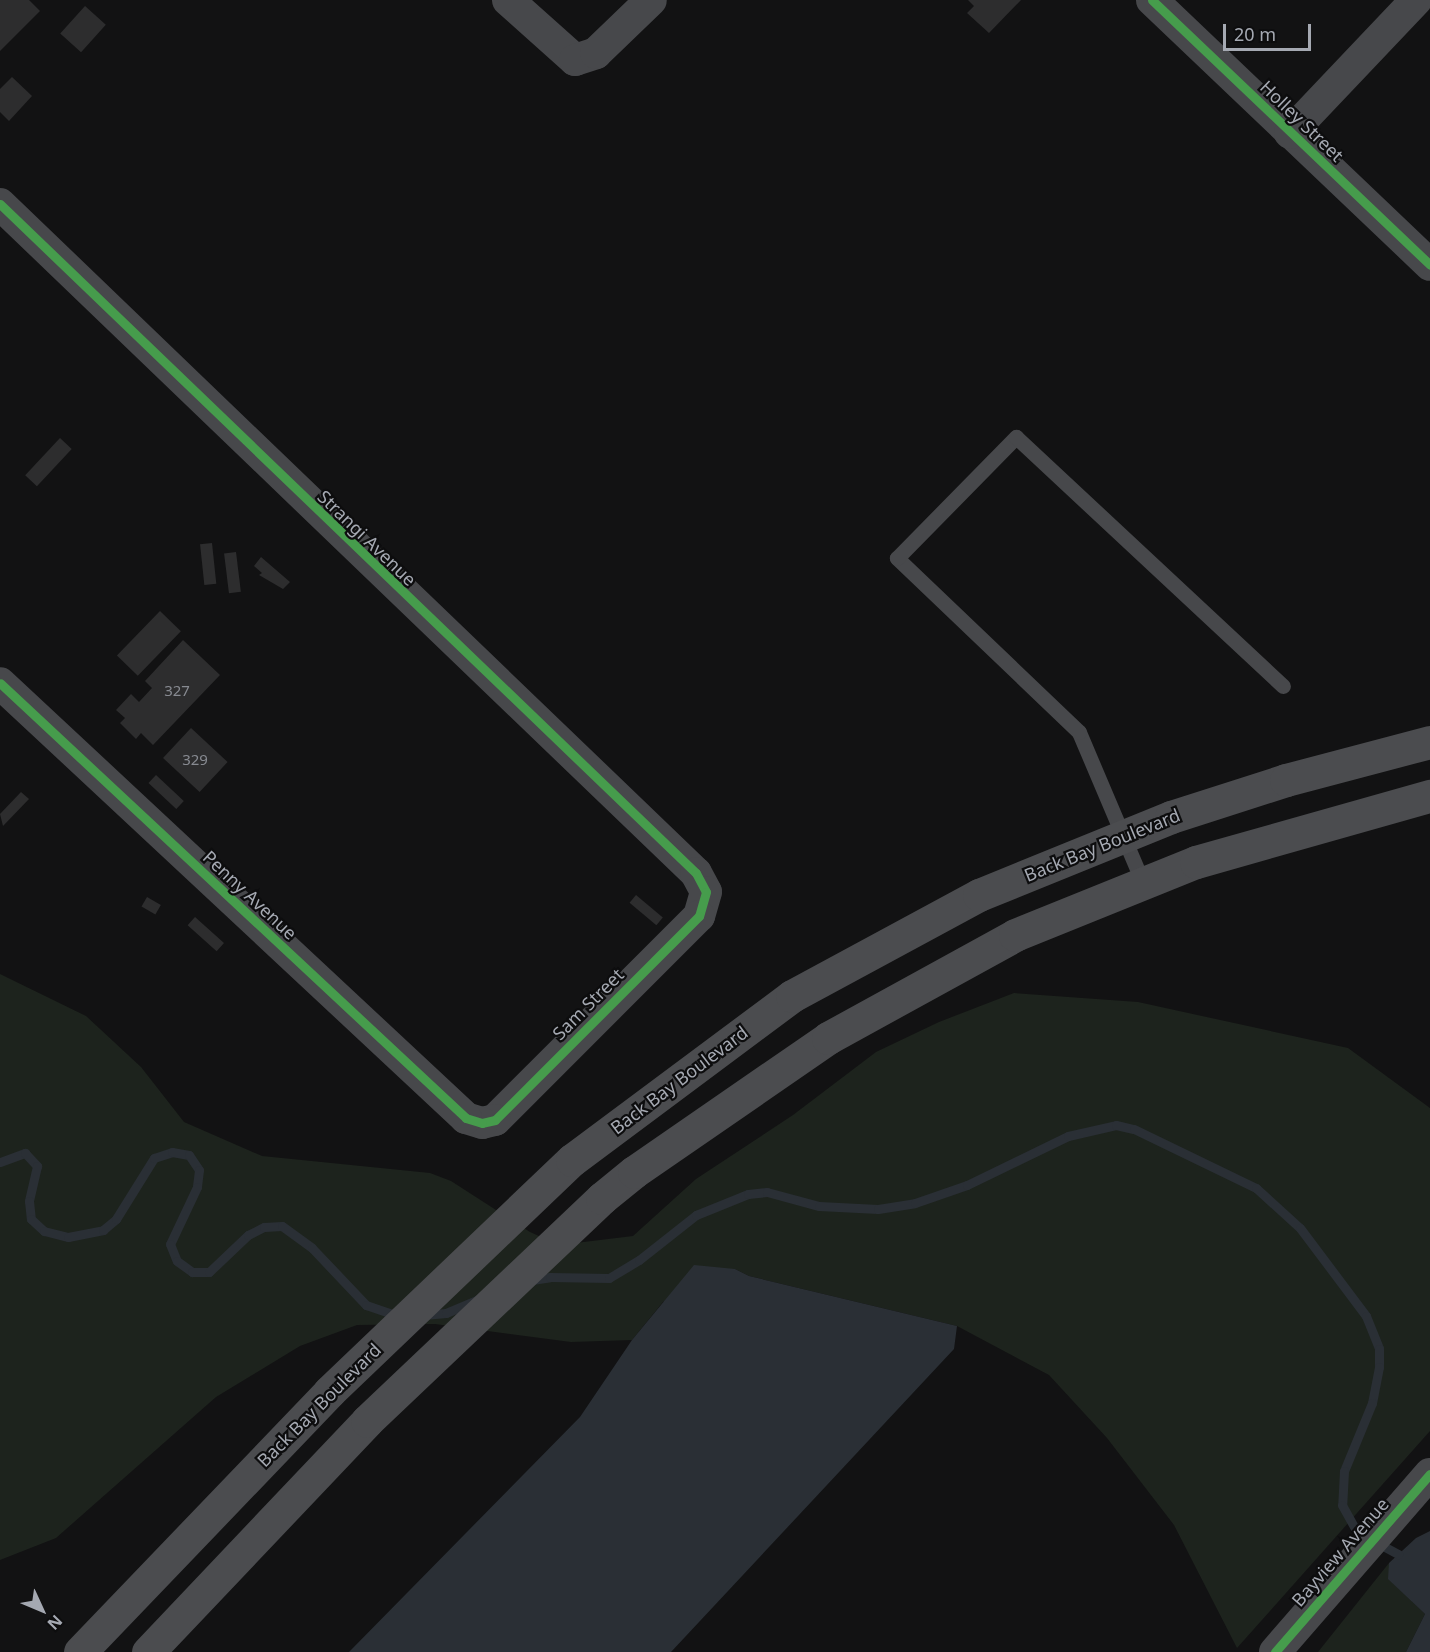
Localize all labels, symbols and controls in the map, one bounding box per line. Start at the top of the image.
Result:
scale bar [1226,12,1314,50]
text: 20 m [1234,22,1276,46]
street label: Holley Street [1256,76,1348,166]
street label: Strangi Avenue [313,486,421,590]
house number: 327 [164,682,190,700]
house number: 329 [182,751,208,769]
street label: Back Bay Boulevard [1021,804,1183,886]
street label: Penny Avenue [199,846,301,944]
street label: Sam Street [548,964,628,1044]
street label: Back Bay Boulevard [606,1021,752,1139]
street label: Back Bay Boulevard [253,1339,385,1471]
street label: Bayview Avenue [1287,1493,1393,1611]
north arrow [12,1580,72,1640]
text: N [43,1610,67,1635]

